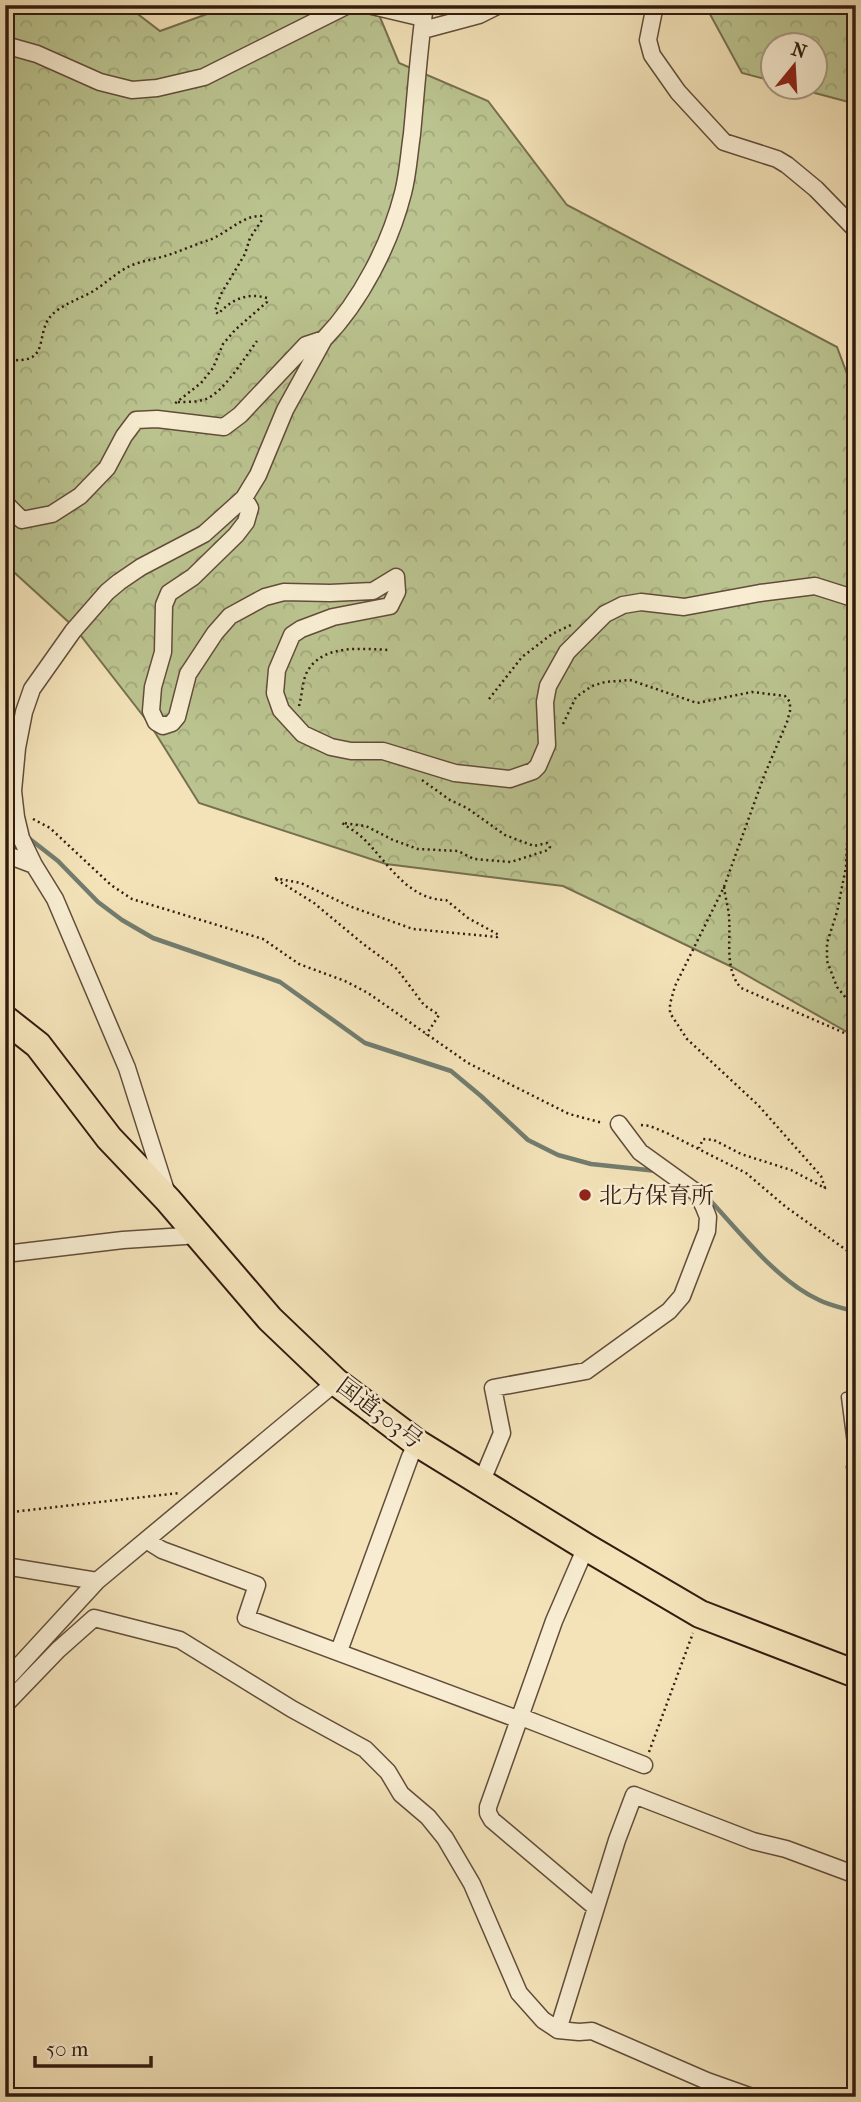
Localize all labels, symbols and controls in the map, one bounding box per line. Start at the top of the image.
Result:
north arrow [760,32,830,102]
text: N [789,38,810,64]
place label: 北方保育所 [599,1182,714,1209]
marker: 北方保育所 [577,1187,593,1203]
street label: 国道303号 [331,1372,428,1454]
scale bar [35,2025,150,2069]
text: 50 m [46,2037,89,2061]

